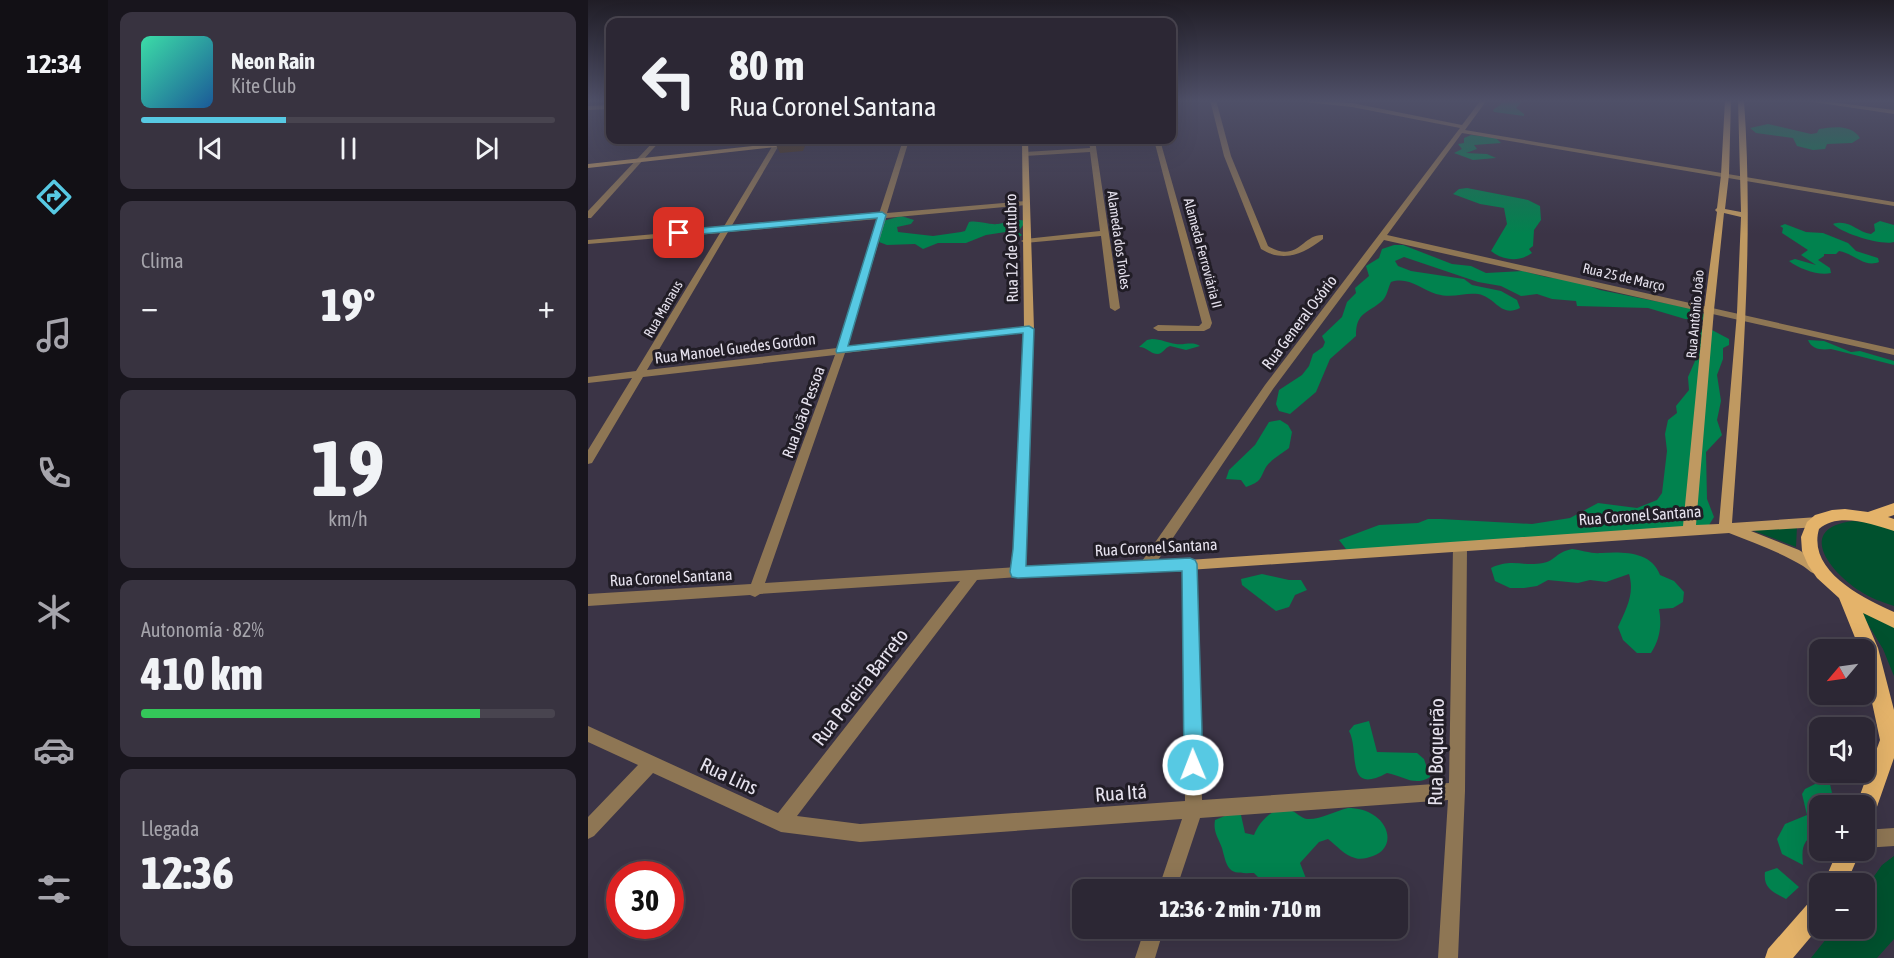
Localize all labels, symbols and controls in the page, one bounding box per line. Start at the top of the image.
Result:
text: 80 m [729,41,804,89]
icon: left [630,42,708,120]
text: 12:34 [26,48,82,79]
text: Neon Rain [231,48,315,74]
text: Kite Club [231,74,296,97]
text: Rua Coronel Santana [729,91,936,122]
icon: previous [194,132,227,165]
icon: pause [332,132,365,165]
icon: next [470,132,503,165]
icon: directions [33,176,75,218]
street label: Alameda dos Troles [1104,190,1134,290]
street label: Rua 12 de Outubro [1001,193,1021,303]
street label: Alameda Ferroviária II [1181,196,1225,310]
pin [653,207,704,258]
icon: arrive [662,216,695,249]
text: Clima [141,249,184,272]
street label: Rua 25 de Março [1581,260,1667,294]
street label: Rua Antônio João [1683,269,1707,359]
street label: Rua General Osório [1258,272,1340,372]
street label: Rua Manaus [640,278,686,340]
text: 19° [321,279,375,331]
text: − [141,287,158,325]
text: + [538,287,555,325]
icon: music [33,314,75,356]
street label: Rua Manoel Guedes Gordon [653,329,817,367]
street label: Rua João Pessoa [778,364,828,460]
text: 19 [311,423,385,513]
icon: phone [33,452,75,494]
street label: Rua Coronel Santana [1578,502,1702,528]
text: km/h [328,507,368,530]
street label: Rua Coronel Santana [1094,535,1218,559]
street label: Rua Coronel Santana [609,565,733,589]
icon: climate [33,591,75,633]
text: Autonomía · 82% [141,618,264,641]
street label: Rua Pereira Barreto [807,624,912,750]
north arrow [1809,639,1875,705]
map controls [1809,639,1875,939]
text: 410 km [141,648,263,700]
street label: Rua Boqueirão [1423,698,1448,806]
button: sound [1809,717,1875,783]
icon: car [33,729,75,771]
position arrow [1161,733,1225,797]
street label: Rua Lins [697,752,762,799]
street label: Rua Itá [1094,779,1148,806]
button: + [1809,795,1875,861]
text: Llegada [141,817,199,840]
text: 12:36 [141,847,234,899]
speed limit sign: 30 [606,861,684,939]
icon: filters [33,868,75,910]
button: − [1809,873,1875,939]
text: 12:36 · 2 min · 710 m [1159,896,1321,922]

